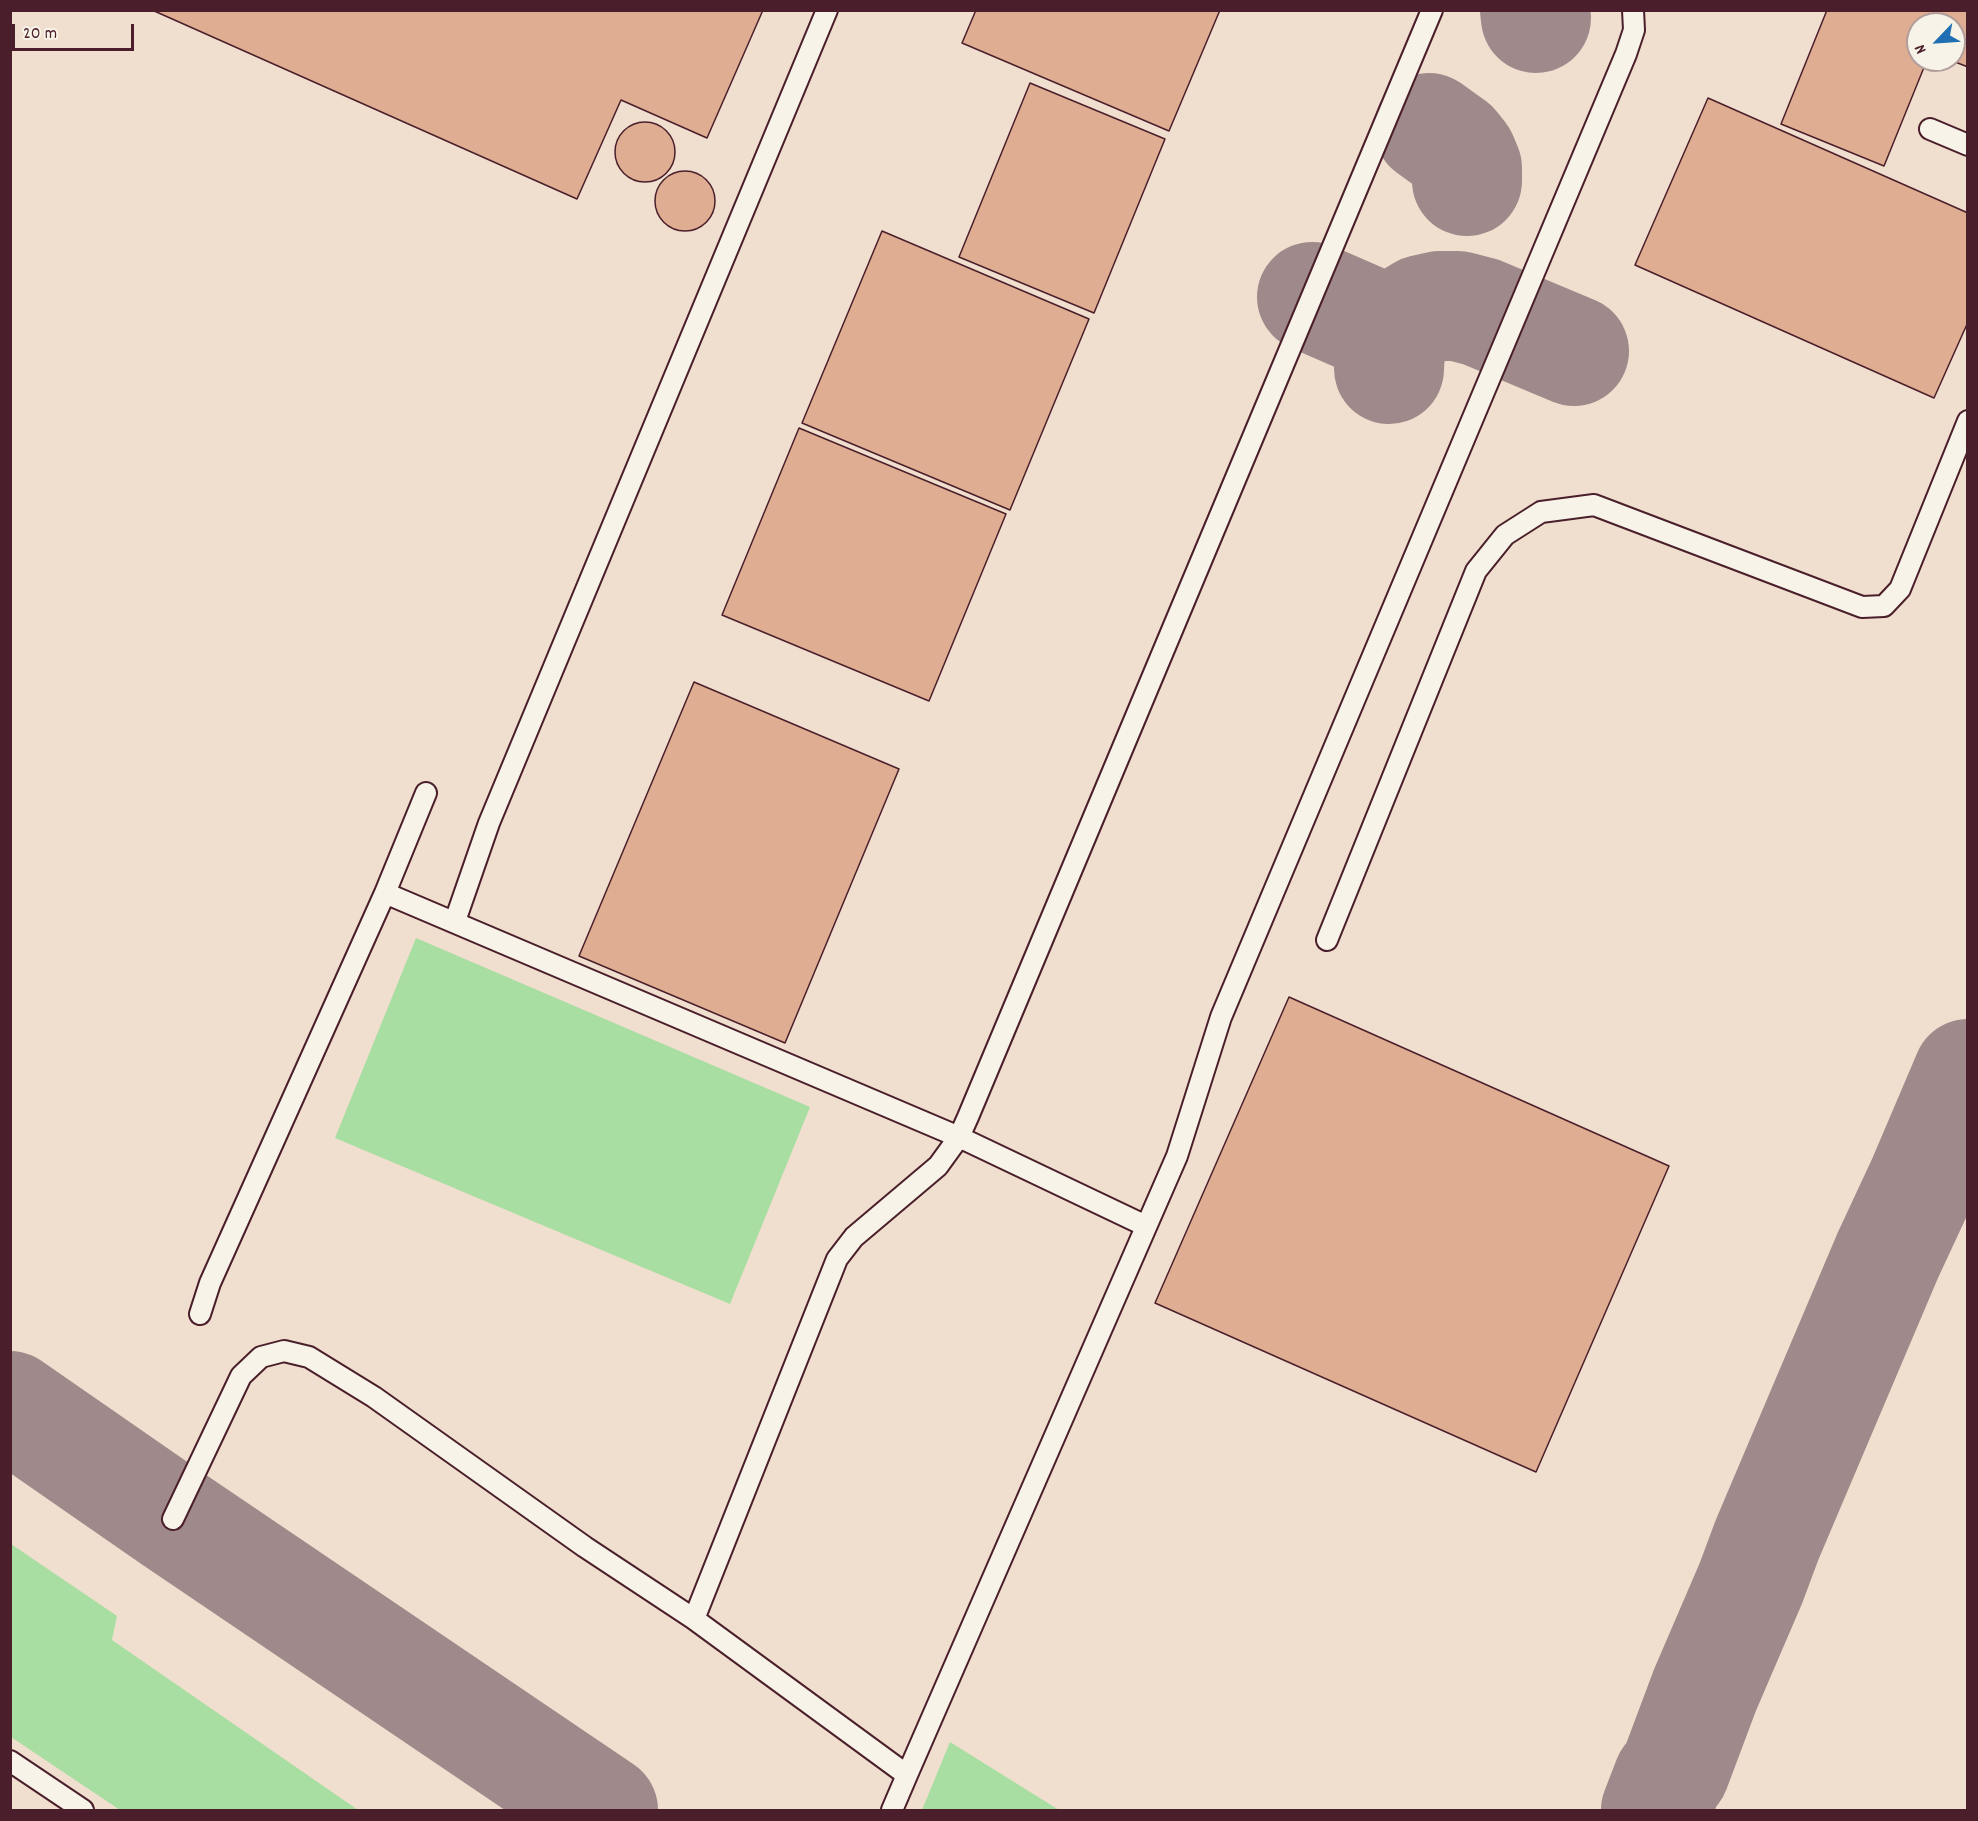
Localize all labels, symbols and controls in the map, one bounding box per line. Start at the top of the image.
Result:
scale bar [15,12,136,50]
north arrow [1906,12,1966,72]
text: 20 m [23,22,57,47]
text: N [1909,41,1933,57]

